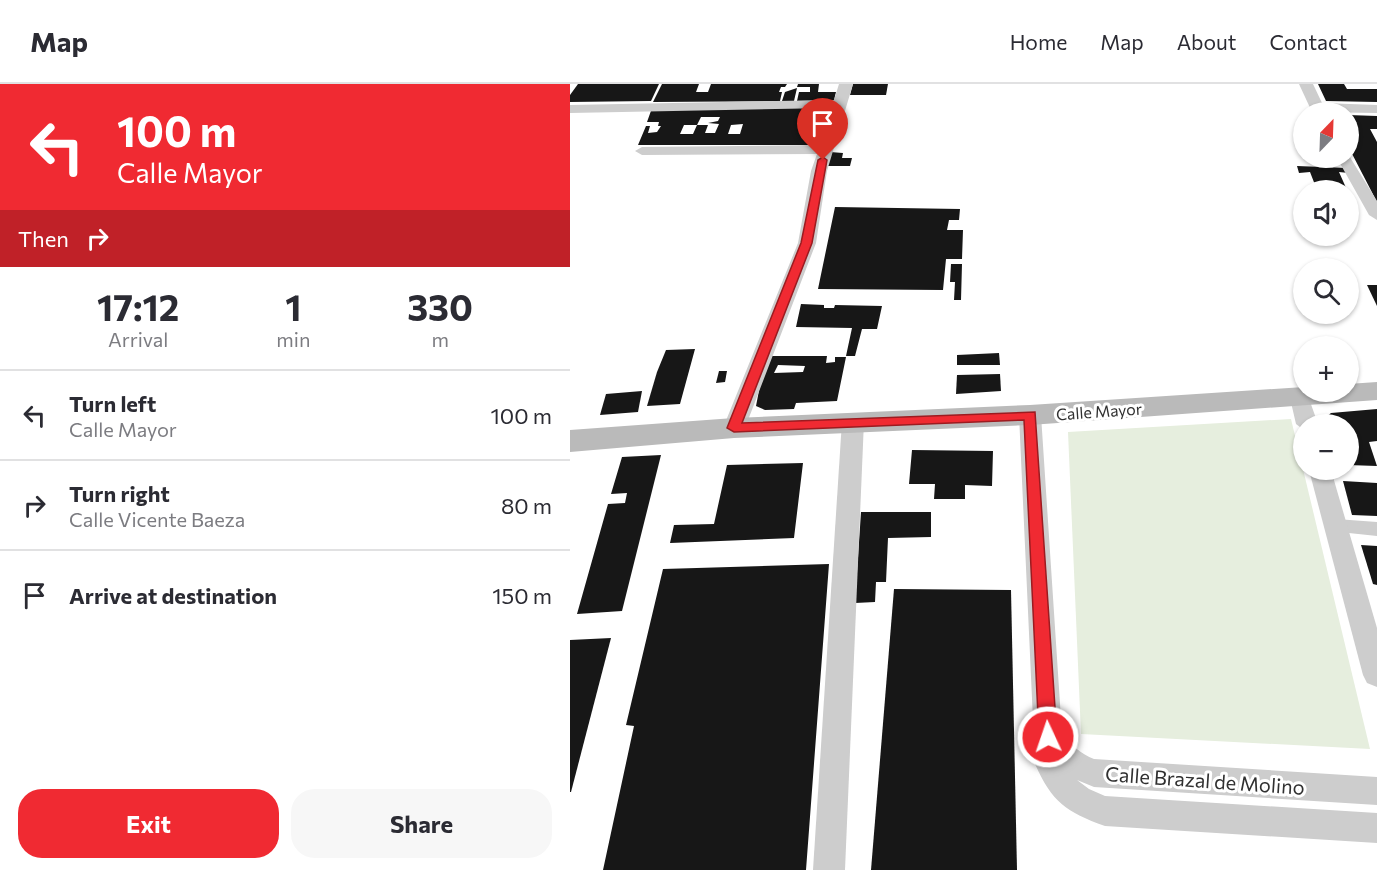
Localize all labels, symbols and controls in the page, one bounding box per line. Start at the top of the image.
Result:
text: Map [30,24,88,58]
text: Home [1010,29,1067,54]
text: Map [1100,29,1144,54]
text: About [1177,29,1236,54]
text: Contact [1269,29,1347,54]
pin [797,98,848,160]
north arrow [1293,102,1359,168]
map controls [1293,102,1359,480]
text: 100 m [117,104,237,156]
icon: arrive [806,107,839,140]
icon: left [18,108,96,186]
text: Calle Mayor [117,156,263,189]
button: sound [1293,180,1359,246]
icon: right [81,222,114,255]
text: Then [18,225,69,252]
button: search [1293,258,1359,324]
text: 17:12 [97,284,179,328]
text: 1 [285,284,301,328]
text: 330 [407,284,473,328]
text: Arrival [108,327,168,351]
text: min [276,327,310,351]
text: m [431,327,449,351]
button: + [1293,336,1359,402]
text: Turn left [69,390,156,417]
street label: Calle Mayor [1055,398,1143,423]
icon: left [18,399,51,432]
text: 100 m [490,402,552,429]
button: − [1293,414,1359,480]
text: Calle Mayor [69,417,177,441]
text: Turn right [69,480,170,507]
icon: right [18,489,51,522]
text: 80 m [501,492,552,519]
text: Calle Vicente Baeza [69,507,245,531]
icon: arrive [18,579,51,612]
text: Arrive at destination [69,582,277,609]
text: 150 m [492,582,552,609]
position arrow [1016,705,1080,769]
street label: Calle Brazal de Molino [1105,761,1305,799]
button: Exit [18,789,279,858]
button: Share [291,789,552,858]

